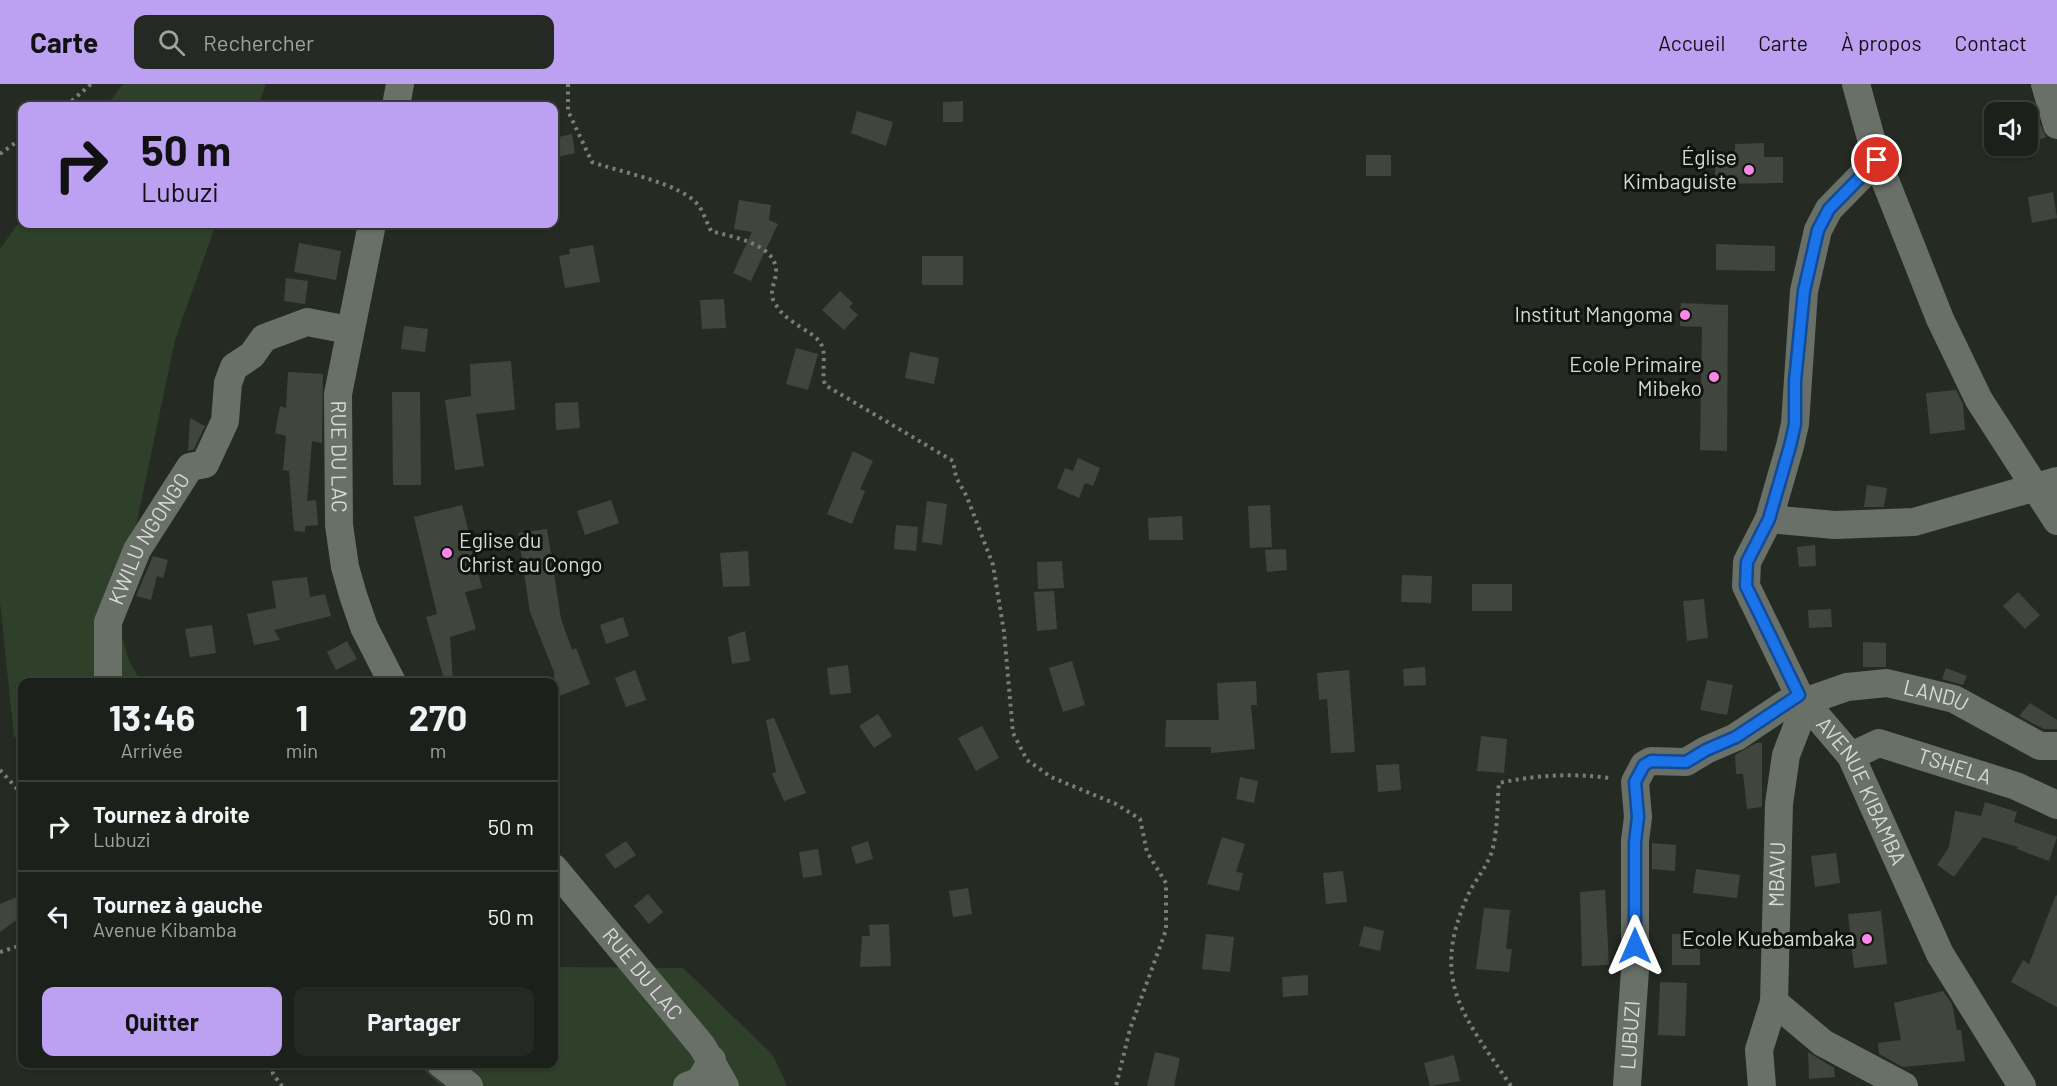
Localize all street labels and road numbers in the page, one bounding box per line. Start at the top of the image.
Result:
street label: RUE DU LAC [327,400,353,513]
street label: KWILU NGONGO [102,468,194,608]
street label: LANDU [1901,673,1974,716]
street label: AVENUE KIBAMBA [1812,711,1912,869]
street label: TSHELA [1915,742,1995,789]
street label: MBAVU [1762,841,1789,907]
street label: RUE DU LAC [598,922,689,1024]
street label: LUBUZI [1614,1000,1644,1070]

